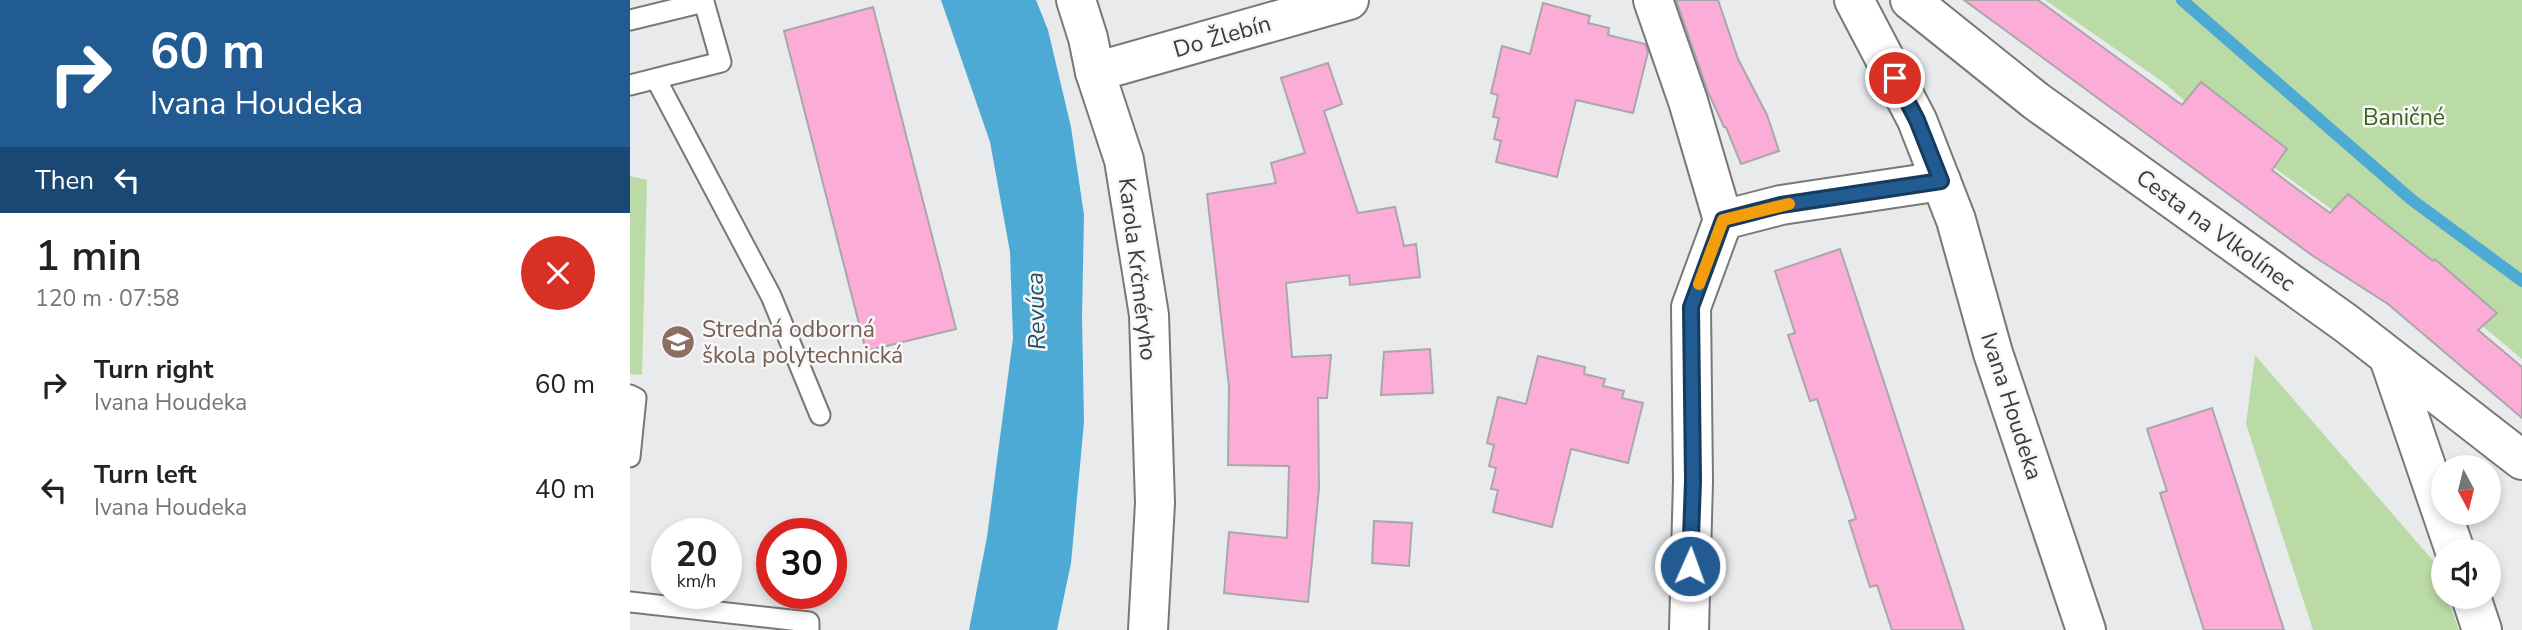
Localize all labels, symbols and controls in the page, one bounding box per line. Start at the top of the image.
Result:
street label: Do Žlebín [1170,8,1275,65]
text: 60 m [150,18,265,85]
icon: right [35,28,126,119]
pin [1865,48,1925,108]
icon: arrive [1876,59,1914,97]
text: Ivana Houdeka [150,82,363,125]
park label: Baničné [2363,102,2445,133]
icon: left [108,161,146,199]
street label: Cesta na Vlkolínec [2130,162,2302,299]
text: Then [35,163,94,198]
street label: Karola Krčméryho [1111,176,1164,362]
text: 1 min [35,228,142,285]
button: close [521,236,595,310]
water label: Revúca [1019,271,1053,351]
text: 120 m · 07:58 [35,283,180,314]
place label: Stredná odborná škola polytechnická [702,314,903,371]
school or university icon: Stredná odborná škola polytechnická [659,323,697,361]
street label: Ivana Houdeka [1973,328,2050,484]
text: Turn right [94,352,213,387]
icon: right [35,366,73,404]
text: 60 m [535,367,595,402]
text: Ivana Houdeka [94,387,247,418]
north arrow [2431,455,2501,525]
map controls [2431,455,2501,609]
text: Turn left [94,457,197,492]
icon: left [35,471,73,509]
text: 40 m [535,472,595,507]
text: Ivana Houdeka [94,492,247,523]
speed limit sign: 30 [756,518,847,609]
position arrow [1653,529,1727,603]
text: 20 [675,531,718,578]
button: sound [2431,539,2501,609]
text: km/h [677,569,716,593]

